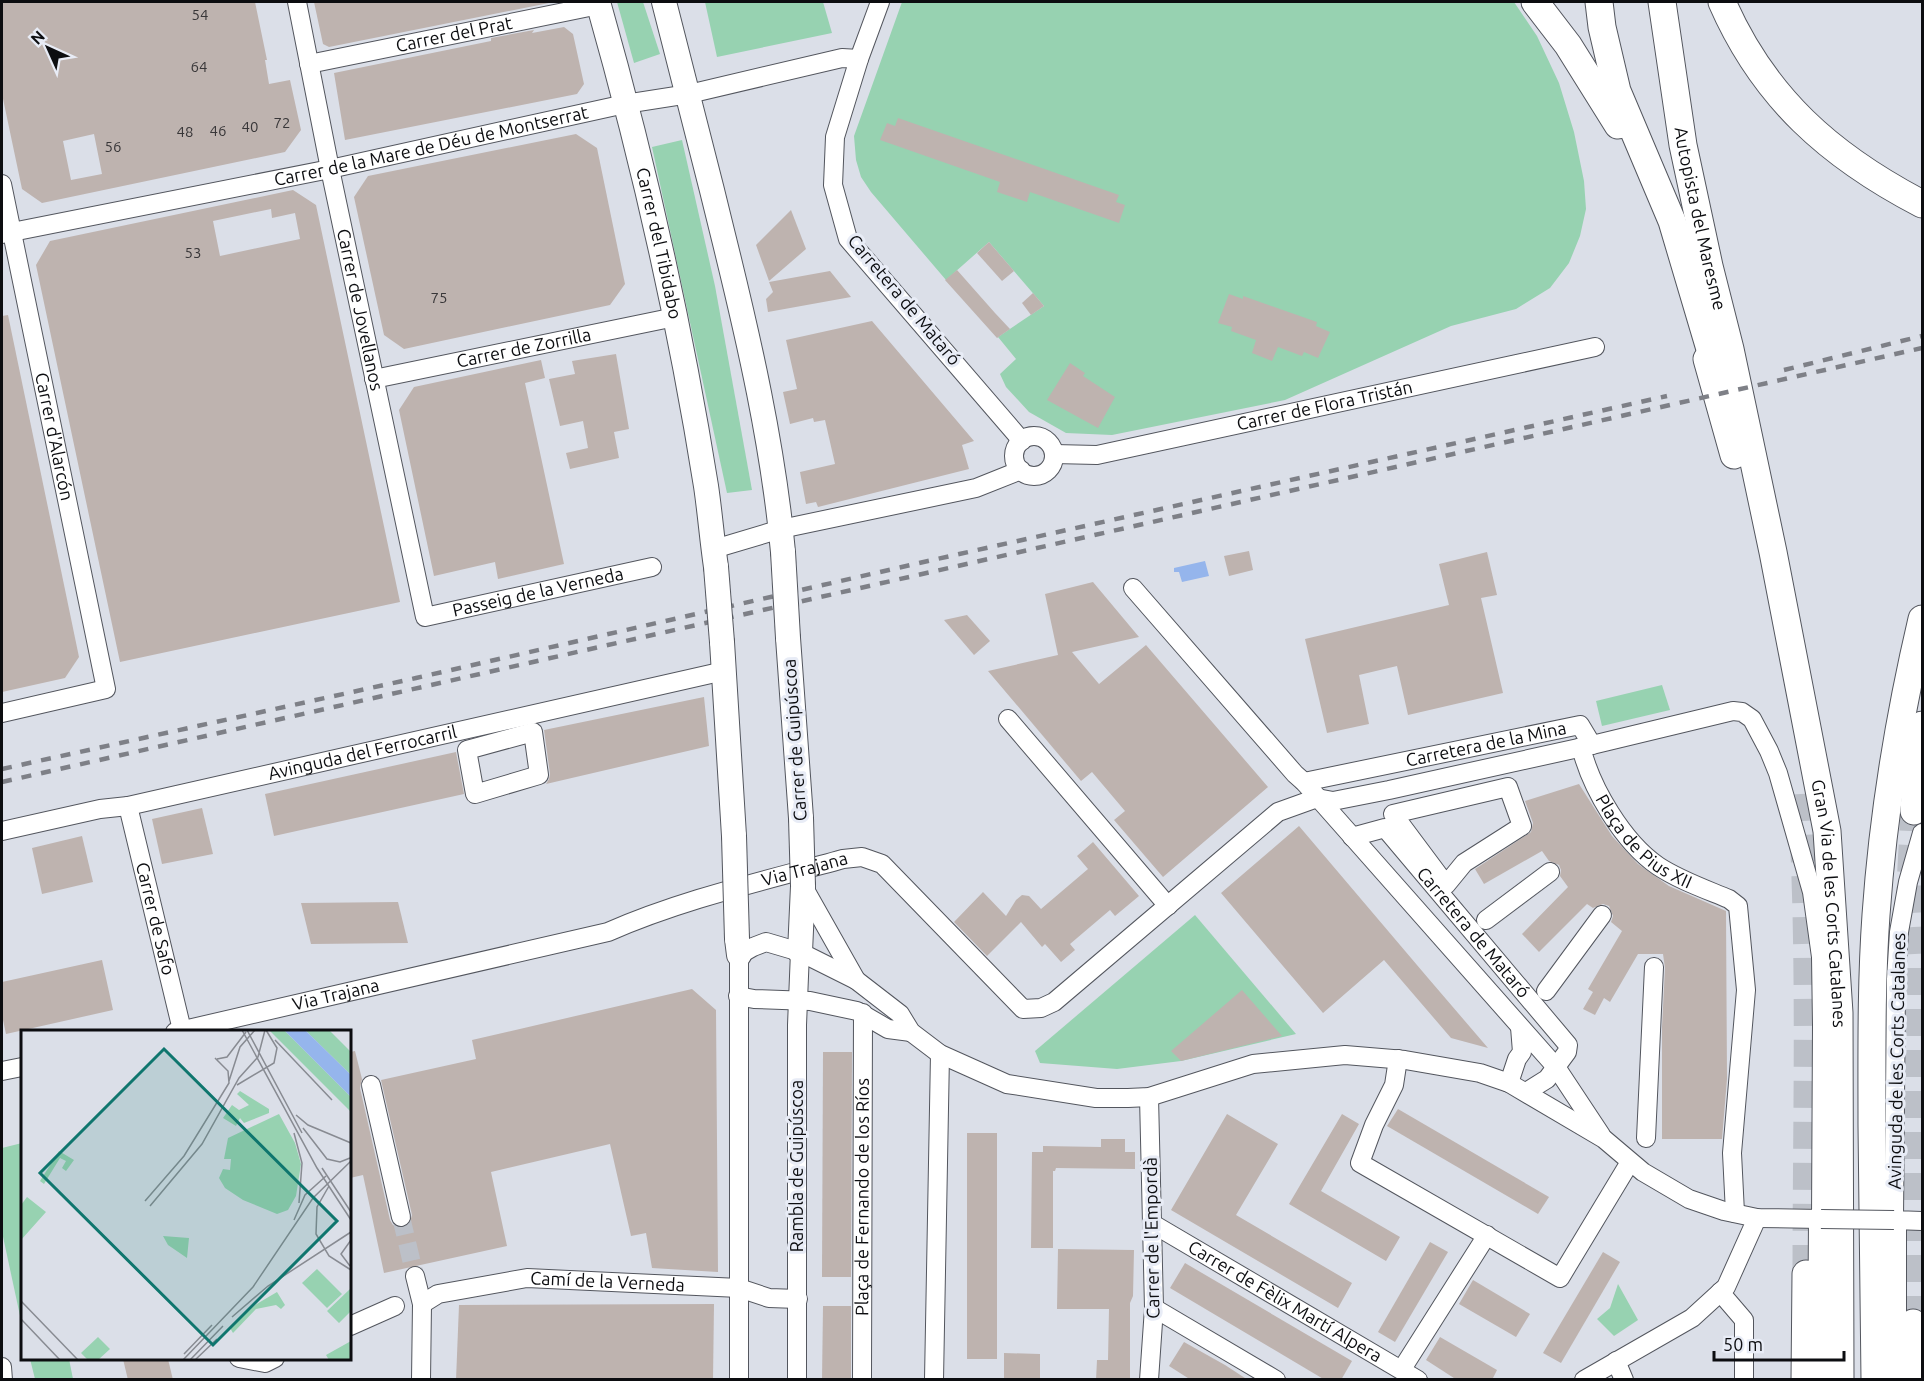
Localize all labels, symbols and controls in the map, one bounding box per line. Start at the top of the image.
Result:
house number: 54 [192,6,208,23]
street label: Carrer del Prat [394,12,514,55]
north arrow [18,18,78,78]
text: N [27,27,48,48]
house number: 64 [191,58,207,75]
street label: Carrer de la Mare de Déu de Montserrat [272,101,590,189]
house number: 72 [274,114,290,131]
house number: 40 [242,118,258,135]
house number: 46 [210,122,226,139]
house number: 48 [177,123,193,140]
street label: Autopista del Maresme [1671,126,1731,312]
house number: 56 [105,138,121,155]
street label: Carrer del Tibidabo [633,165,686,321]
street label: Carrer de Jovellanos [334,227,388,392]
street label: Carretera de Mataró [844,230,965,369]
house number: 53 [185,244,201,261]
house number: 75 [431,289,447,306]
street label: Carrer de Zorrilla [455,324,593,371]
street label: Carrer d'Alarcón [32,371,78,502]
street label: Carrer de Flora Tristán [1235,376,1414,433]
street label: Passeig de la Verneda [450,563,625,620]
street label: Carrer de Guipúscoa [778,658,810,822]
street label: Carretera de la Mina [1404,717,1568,770]
street label: Avinguda del Ferrocarril [266,721,459,783]
street label: Gran Via de les Corts Catalanes [1808,778,1850,1028]
street label: Plaça de Pius XII [1592,790,1695,892]
street label: Via Trajana [759,847,850,890]
street label: Carrer de Safo [133,860,179,977]
street label: Carretera de Mataró [1413,863,1535,1001]
street label: Avinguda de les Corts Catalanes [1884,932,1908,1189]
street label: Via Trajana [290,974,381,1014]
inset map [21,1030,351,1360]
street label: Plaça de Fernando de los Ríos [851,1078,872,1316]
street label: Rambla de Guipúscoa [786,1080,806,1252]
street label: Carrer de l'Empordà [1140,1157,1162,1319]
street label: Carrer de Fèlix Martí Alpera [1185,1236,1386,1366]
street label: Camí de la Verneda [530,1267,685,1294]
scale bar [1714,1324,1844,1362]
text: 50 m [1723,1334,1763,1354]

